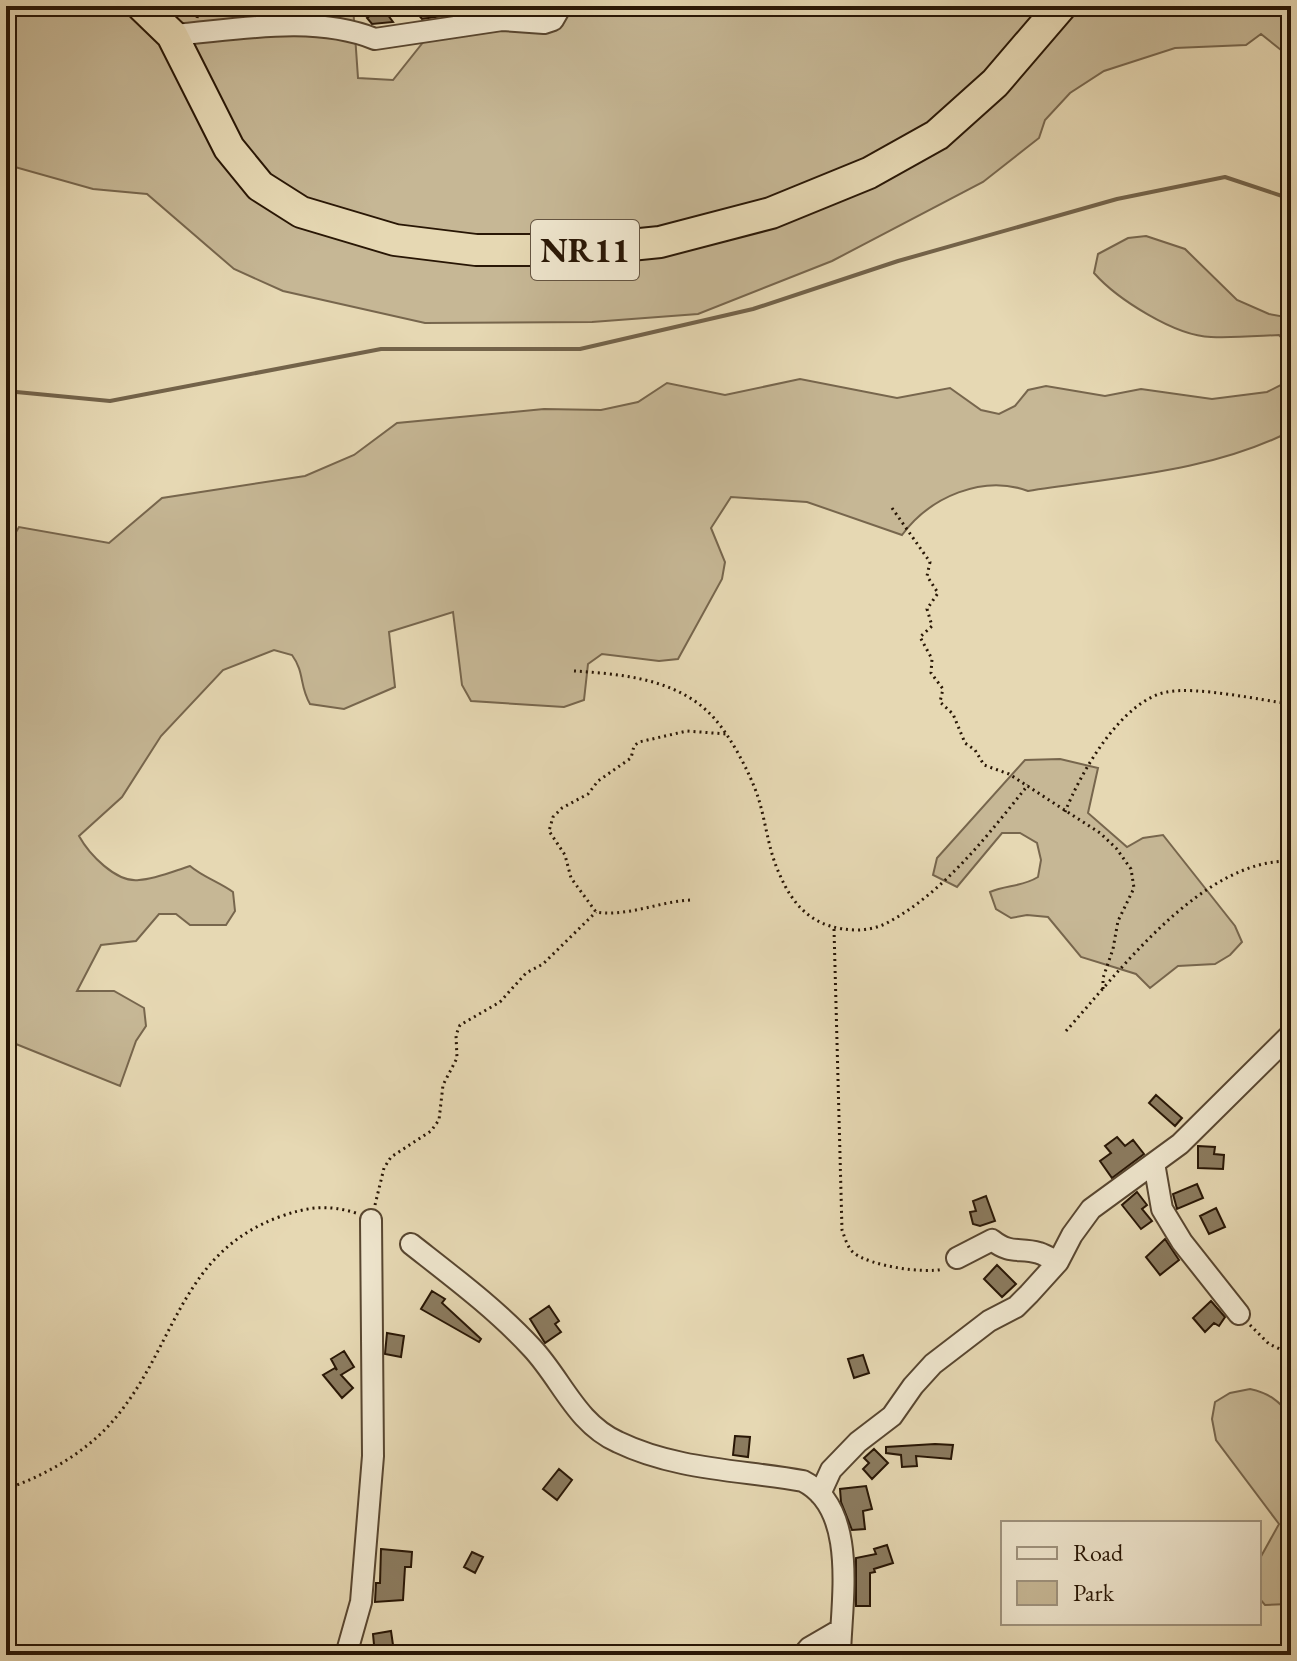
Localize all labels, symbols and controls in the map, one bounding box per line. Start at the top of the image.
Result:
road number: NR11 [531,220,639,280]
legend [1001,1521,1261,1625]
text: Road [1073,1537,1124,1568]
text: Park [1073,1577,1115,1608]

